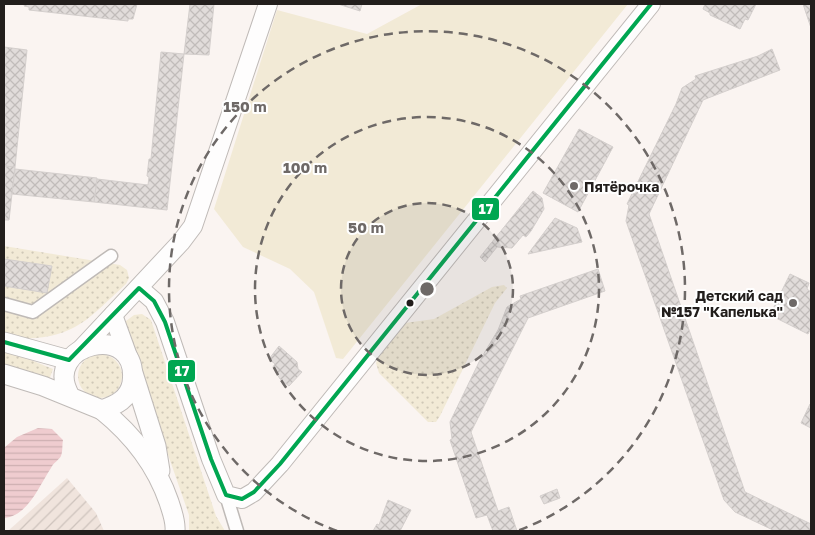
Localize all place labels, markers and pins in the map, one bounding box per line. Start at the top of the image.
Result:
place label: Пятёрочка [584,178,659,195]
marker: Пятёрочка [568,180,580,192]
centre of rings [418,280,436,298]
place label: Детский сад №157 "Капелька" [661,287,783,320]
marker: Детский сад №157 "Капелька" [787,297,799,309]
unlabelled marker [405,298,415,308]

